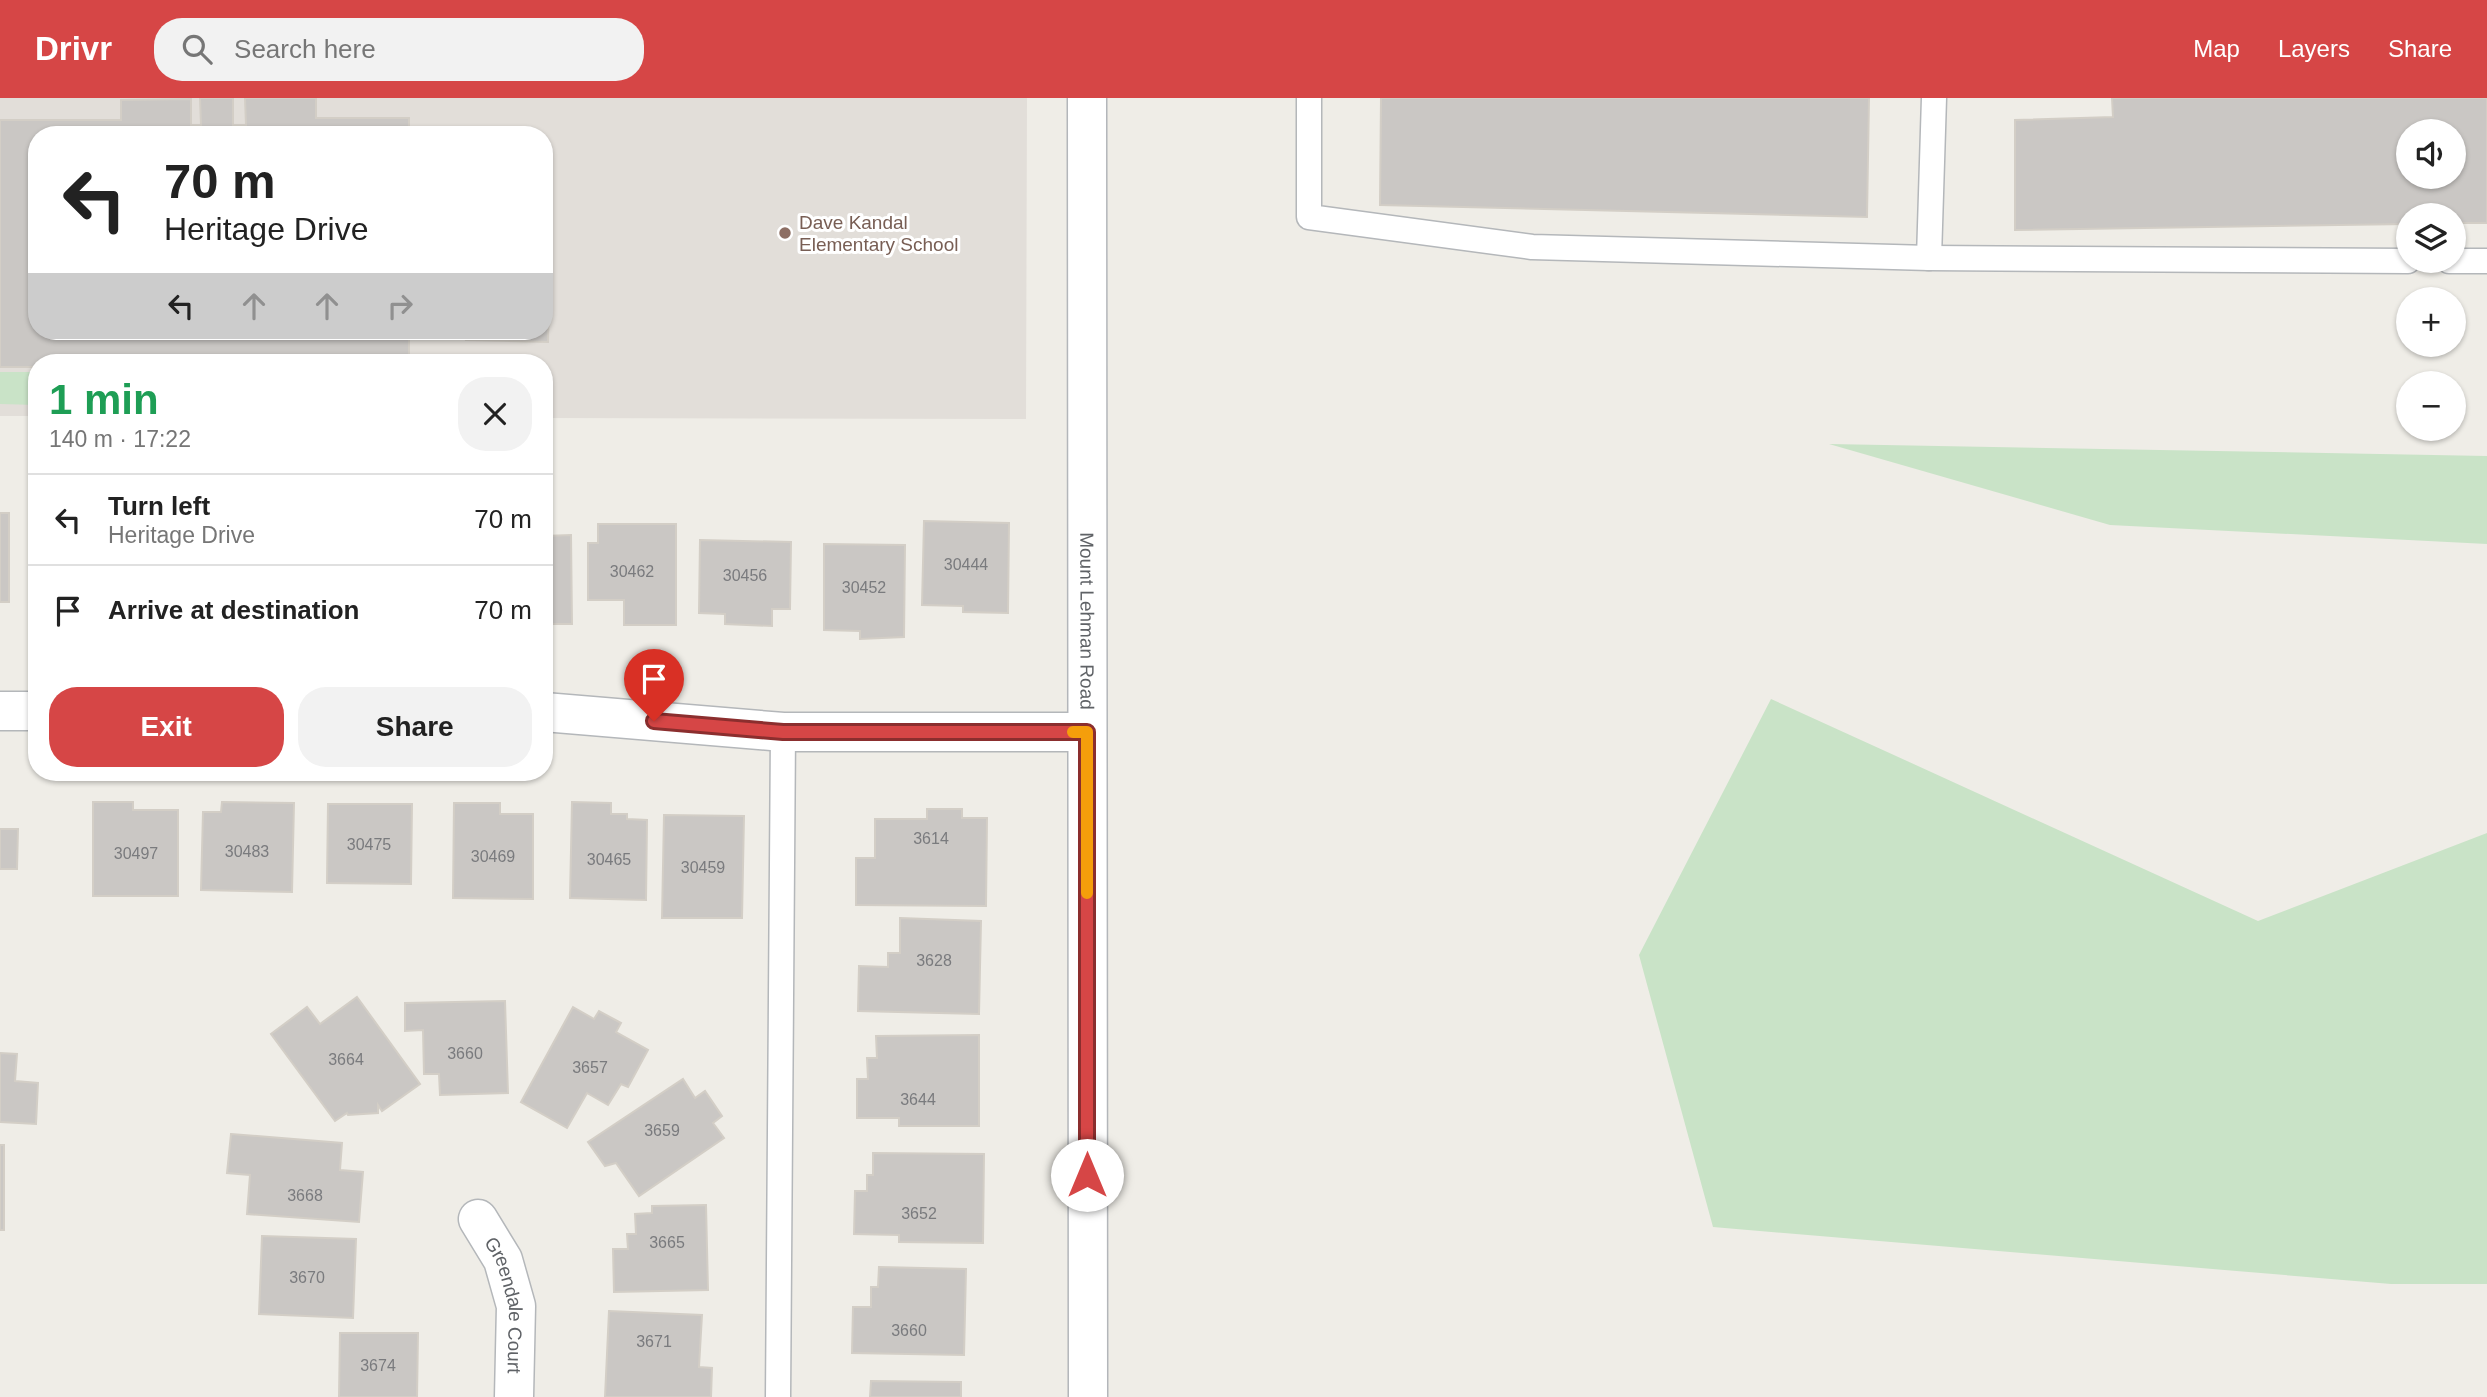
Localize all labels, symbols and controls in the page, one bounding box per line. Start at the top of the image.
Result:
search box [154,18,644,81]
text: Drivr [35,30,112,67]
icon: search [178,30,216,68]
text: Search here [234,34,376,64]
text: Map [2193,35,2240,62]
text: Layers [2278,35,2350,62]
text: Share [2388,35,2452,62]
map controls [2396,119,2466,441]
button: sound [2396,119,2466,189]
icon: left [49,154,140,245]
text: 70 m [164,154,276,208]
button: layers [2396,203,2466,273]
text: Heritage Drive [164,211,369,247]
place label: Dave Kandal Elementary School [799,212,958,255]
marker: Dave Kandal Elementary School [777,225,793,241]
icon: left [162,287,200,325]
icon: ahead [235,287,273,325]
icon: ahead [308,287,346,325]
icon: right [381,287,419,325]
button: + [2396,287,2466,357]
button: − [2396,371,2466,441]
text: 1 min [49,376,159,423]
button: close [458,377,532,451]
text: 140 m · 17:22 [49,426,191,452]
text: Turn left [108,491,210,521]
icon: left [49,501,87,539]
text: 70 m [474,504,532,534]
text: Heritage Drive [108,522,255,548]
street label: Mount Lehman Road [1076,532,1097,710]
house number: 30444 [944,556,988,573]
house number: 30462 [610,563,654,580]
house number: 30456 [723,567,767,584]
house number: 30452 [842,579,886,596]
icon: arrive [49,592,87,630]
text: Arrive at destination [108,595,359,625]
text: 70 m [474,595,532,625]
pin [624,649,684,721]
icon: arrive [635,660,673,698]
button: Exit [49,687,284,767]
button: Share [298,687,532,767]
house number: 3614 [913,830,949,847]
house number: 30475 [347,836,391,853]
house number: 30483 [225,843,269,860]
house number: 30497 [114,845,158,862]
house number: 30469 [471,848,515,865]
house number: 30465 [587,851,631,868]
house number: 30459 [681,859,725,876]
house number: 3628 [916,952,952,969]
house number: 3660 [447,1045,483,1062]
house number: 3664 [328,1051,364,1068]
house number: 3657 [572,1059,608,1076]
house number: 3644 [900,1091,936,1108]
house number: 3659 [644,1122,680,1139]
position arrow [1050,1138,1124,1212]
house number: 3668 [287,1187,323,1204]
house number: 3652 [901,1205,937,1222]
street label: Greendale Court [480,1233,526,1374]
house number: 3665 [649,1234,685,1251]
house number: 3670 [289,1269,325,1286]
house number: 3660 [891,1322,927,1339]
house number: 3671 [636,1333,672,1350]
house number: 3674 [360,1357,396,1374]

